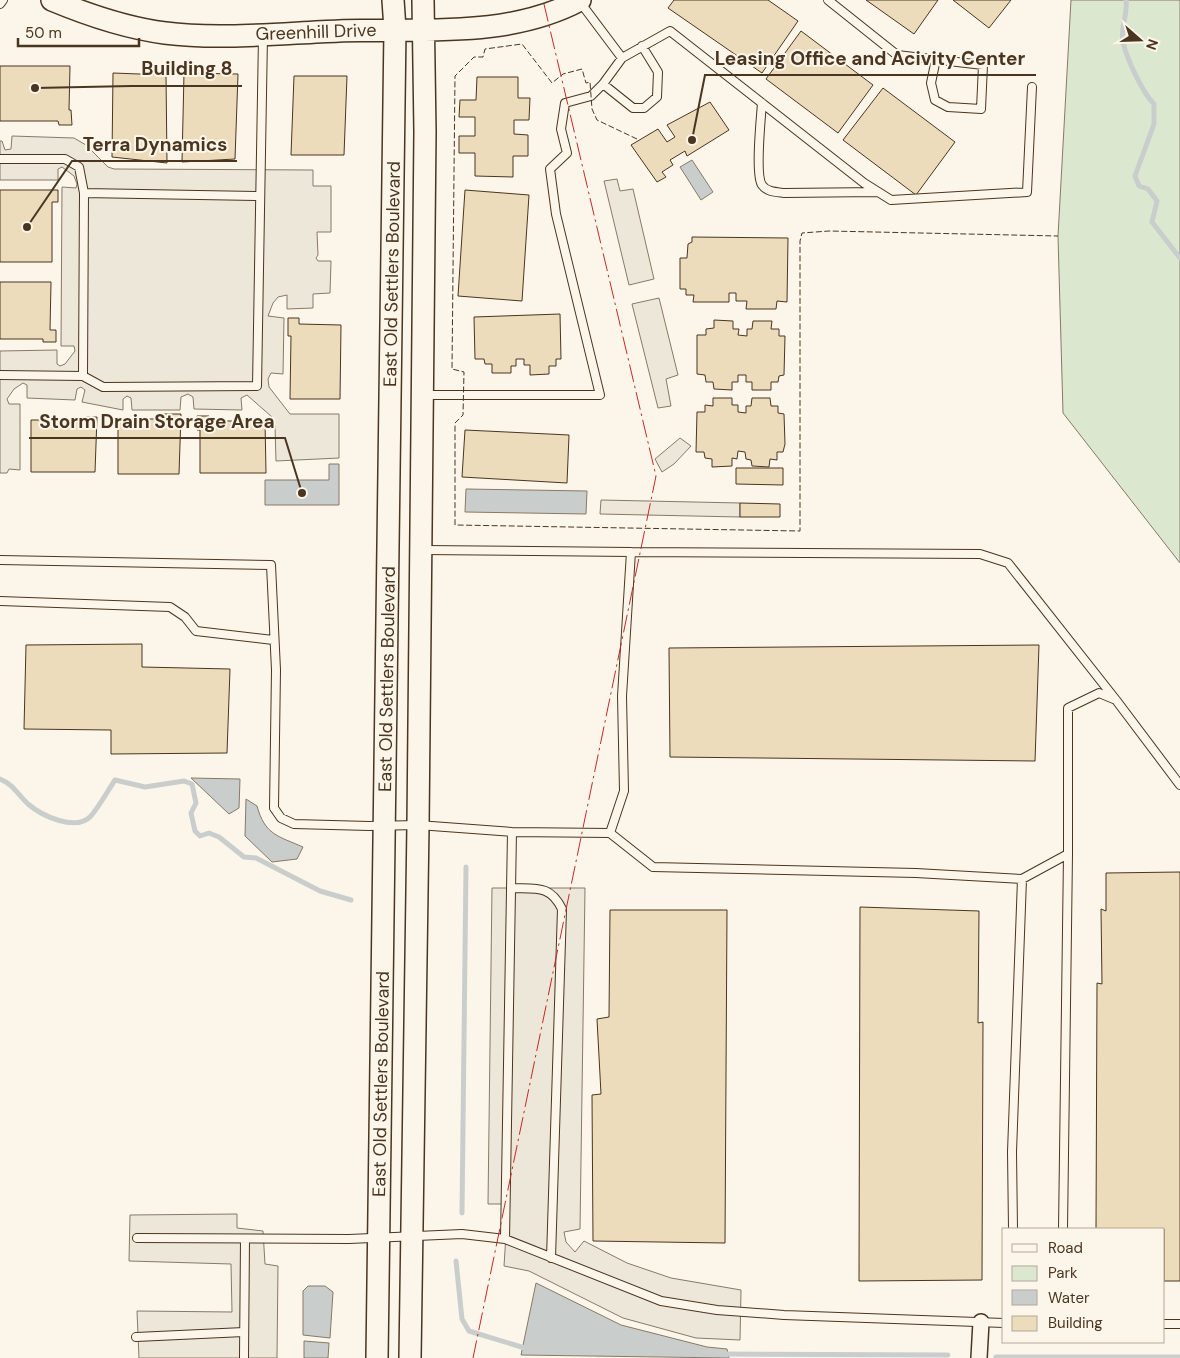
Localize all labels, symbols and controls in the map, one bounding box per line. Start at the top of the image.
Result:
scale bar [18,15,139,47]
north arrow [1115,15,1165,65]
street label: Greenhill Drive [255,18,377,46]
text: 50 m [25,23,62,43]
text: N [1142,37,1162,52]
callout: Leasing Office and Acivity Center [705,41,1036,75]
text: Leasing Office and Acivity Center [715,46,1026,71]
callout: Building 8 [131,52,242,86]
text: Building 8 [141,56,233,81]
callout: Terra Dynamics [72,127,237,161]
text: Terra Dynamics [83,132,227,157]
street label: East Old Settlers Boulevard [378,161,406,387]
callout: Storm Drain Storage Area [29,404,285,438]
text: Storm Drain Storage Area [39,409,275,434]
street label: East Old Settlers Boulevard [373,566,401,792]
street label: East Old Settlers Boulevard [367,971,395,1197]
legend [1002,1228,1165,1343]
text: Road [1048,1238,1083,1258]
text: Park [1048,1263,1078,1283]
text: Water [1048,1288,1090,1308]
text: Building [1048,1313,1103,1333]

